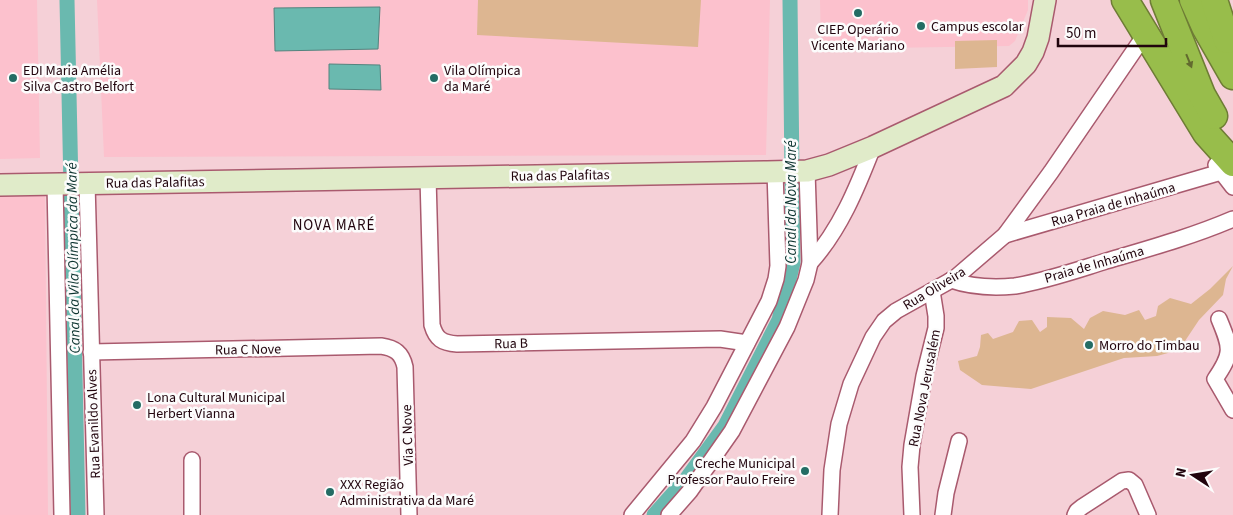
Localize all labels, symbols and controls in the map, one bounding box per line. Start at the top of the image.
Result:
marker: CIEP Operário Vicente Mariano [852,7,864,19]
scale bar [1058,15,1166,47]
place label: Campus escolar [931,17,1024,37]
place label: CIEP Operário Vicente Mariano [811,20,905,56]
marker: Campus escolar [915,20,927,32]
text: 50 m [1066,23,1096,44]
one-way arrow [1185,54,1193,68]
place label: EDI Maria Amélia Silva Castro Belfort [23,61,134,97]
place label: Vila Olímpica da Maré [444,61,521,97]
marker: EDI Maria Amélia Silva Castro Belfort [7,72,19,84]
marker: Vila Olímpica da Maré [428,72,440,84]
water label: Canal da Nova Maré [781,140,802,264]
water label: Canal da Vila Olímpica da Maré [61,161,86,354]
street label: Rua das Palafitas [510,165,610,187]
street label: Rua das Palafitas [105,172,205,194]
street label: Rua Praia de Inhaúma [1049,178,1178,232]
district label: NOVA MARÉ [293,215,375,236]
street label: Praia de Inhaúma [1042,241,1146,289]
street label: Rua Oliveira [899,262,970,316]
street label: Rua Nova Jerusalém [904,328,946,449]
street label: Rua B [494,334,528,354]
place label: Morro do Timbau [1099,336,1200,356]
street label: Rua C Nove [215,339,281,361]
marker: Morro do Timbau [1083,339,1095,351]
street label: Rua Evanildo Alves [82,369,106,479]
place label: Lona Cultural Municipal Herbert Vianna [147,388,285,424]
marker: Lona Cultural Municipal Herbert Vianna [131,399,143,411]
street label: Via C Nove [397,404,419,466]
north arrow [1168,450,1218,500]
place label: Creche Municipal Professor Paulo Freire [668,454,795,490]
marker: Creche Municipal Professor Paulo Freire [799,465,811,477]
text: N [1171,466,1192,479]
place label: XXX Região Administrativa da Maré [340,475,474,511]
marker: XXX Região Administrativa da Maré [324,486,336,498]

